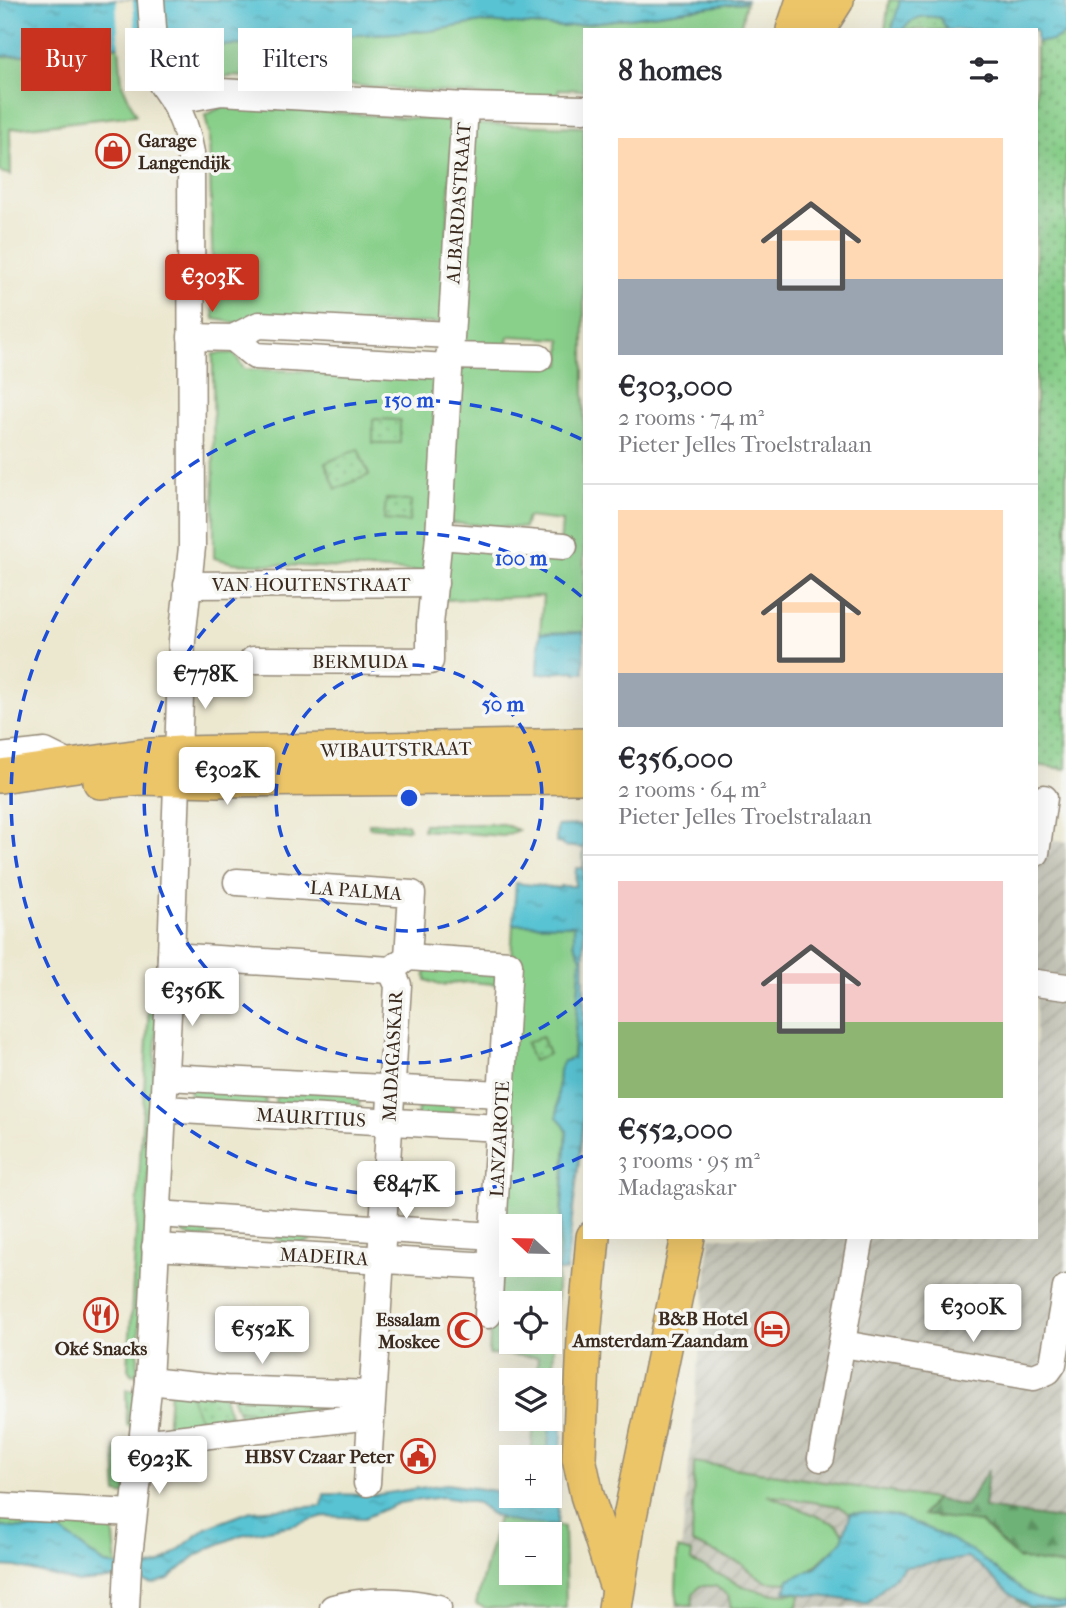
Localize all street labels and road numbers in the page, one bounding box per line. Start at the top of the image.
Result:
street label: ALBARDASTRAAT [442,121,476,286]
street label: VAN HOUTENSTRAAT [211,574,410,596]
street label: BERMUDA [312,651,409,673]
street label: WIBAUTSTRAAT [319,738,472,762]
street label: LA PALMA [309,877,403,905]
street label: MADAGASKAR [379,989,407,1122]
street label: LANZAROTE [486,1080,514,1198]
street label: MAURITIUS [255,1104,367,1132]
street label: MADEIRA [279,1244,370,1270]

